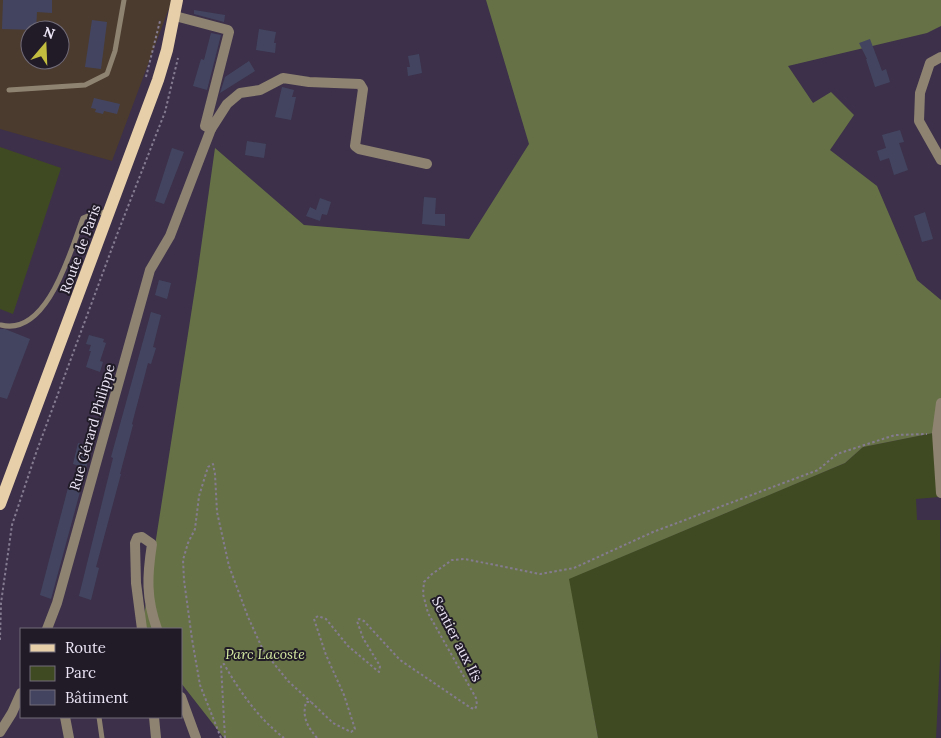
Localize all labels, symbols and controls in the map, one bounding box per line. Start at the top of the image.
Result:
north arrow [20,20,70,70]
text: N [41,22,57,43]
street label: Route de Paris [56,202,104,296]
street label: Rue Gérard Philippe [65,361,119,492]
street label: Sentier aux Ifs [428,593,486,685]
legend [20,628,182,718]
text: Route [65,638,106,657]
park label: Parc Lacoste [225,645,305,663]
text: Parc [65,663,96,682]
text: Bâtiment [65,688,128,707]

